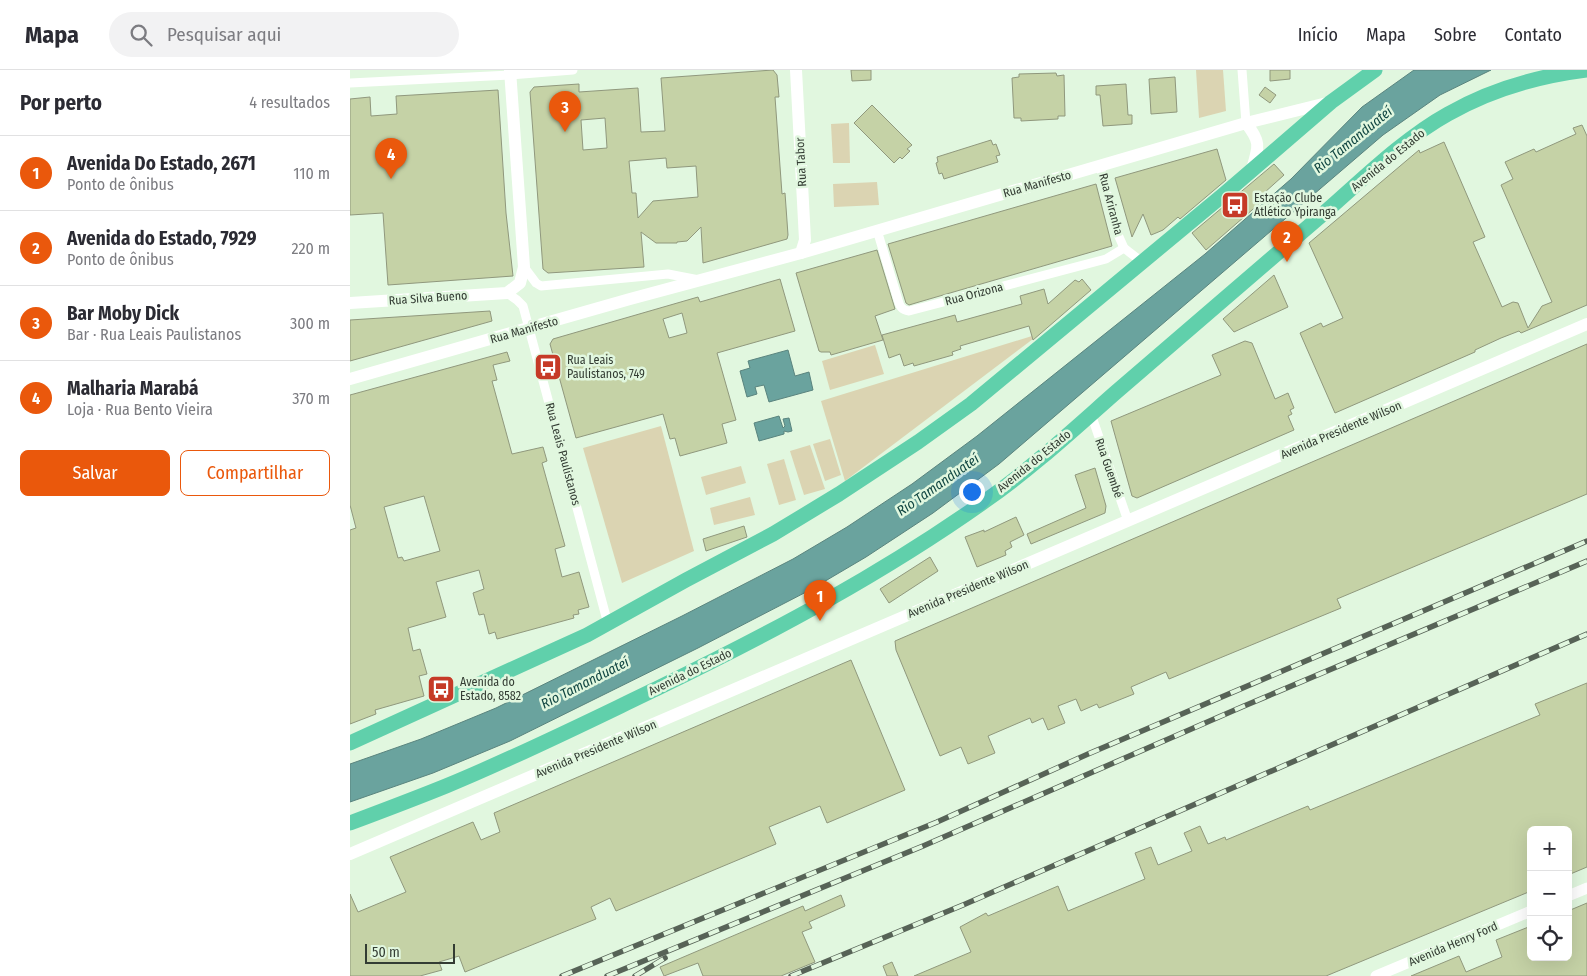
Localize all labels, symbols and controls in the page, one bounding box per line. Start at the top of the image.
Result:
search box [109,12,459,57]
text: Mapa [25,21,79,49]
icon: search [127,21,155,49]
text: Pesquisar aqui [167,23,281,46]
text: Início [1298,24,1338,46]
text: Mapa [1366,24,1406,46]
text: Sobre [1434,24,1477,46]
text: Contato [1505,24,1562,46]
text: Por perto [20,90,102,116]
pin: 3 [549,91,581,132]
text: 4 resultados [249,93,330,112]
water label: Rio Tamanduateí [1310,102,1397,177]
street label: Avenida do Estado [1348,126,1428,194]
street label: Rua Tabor [793,136,809,187]
pin: 4 [375,138,407,179]
text: Avenida Do Estado, 2671 [67,152,256,175]
text: 1 [33,164,39,183]
text: 110 m [293,164,330,183]
street label: Rua Manifesto [1001,168,1073,200]
street label: Rua Ariranha [1096,172,1126,236]
text: Ponto de ônibus [67,175,174,194]
bus stop icon: Estação Clube Atlético Ypiranga [1220,190,1250,220]
place label: Estação Clube Atlético Ypiranga [1254,191,1336,219]
pin: 2 [1271,221,1303,262]
text: Avenida do Estado, 7929 [67,227,257,250]
text: 2 [32,239,40,258]
text: 220 m [291,239,330,258]
text: Ponto de ônibus [67,250,174,269]
street label: Rua Orizona [943,280,1005,308]
street label: Rua Silva Bueno [388,288,468,308]
text: Bar Moby Dick [67,302,179,325]
text: 3 [32,314,40,333]
text: 300 m [290,314,330,333]
street label: Rua Manifesto [488,314,560,346]
text: Bar · Rua Leais Paulistanos [67,325,241,344]
bus stop icon: Rua Leais Paulistanos, 749 [533,352,563,382]
place label: Rua Leais Paulistanos, 749 [567,353,645,381]
text: Malharia Marabá [67,377,198,400]
text: 4 [32,389,40,408]
text: 370 m [292,389,330,408]
street label: Avenida Presidente Wilson [1278,398,1404,462]
text: Loja · Rua Bento Vieira [67,400,213,419]
street label: Rua Leais Paulistanos [543,401,583,507]
street label: Avenida do Estado [994,427,1074,495]
street label: Rua Guembé [1092,436,1126,500]
button: Salvar [20,450,170,496]
button: Compartilhar [180,450,330,496]
water label: Rio Tamanduateí [894,450,984,520]
your location [959,479,985,505]
street label: Avenida Presidente Wilson [905,557,1031,621]
pin: 1 [804,580,836,621]
street label: Avenida do Estado [646,646,734,698]
water label: Rio Tamanduateí [538,653,633,712]
bus stop icon: Avenida do Estado, 8582 [426,674,456,704]
place label: Avenida do Estado, 8582 [460,675,521,703]
street label: Avenida Presidente Wilson [533,717,659,781]
map controls [1527,826,1572,961]
button: + [1527,826,1572,871]
button: − [1527,871,1572,916]
button: locate [1527,916,1572,961]
street label: Avenida Henry Ford [1406,919,1500,969]
scale bar [365,941,455,964]
text: 50 m [372,944,400,961]

